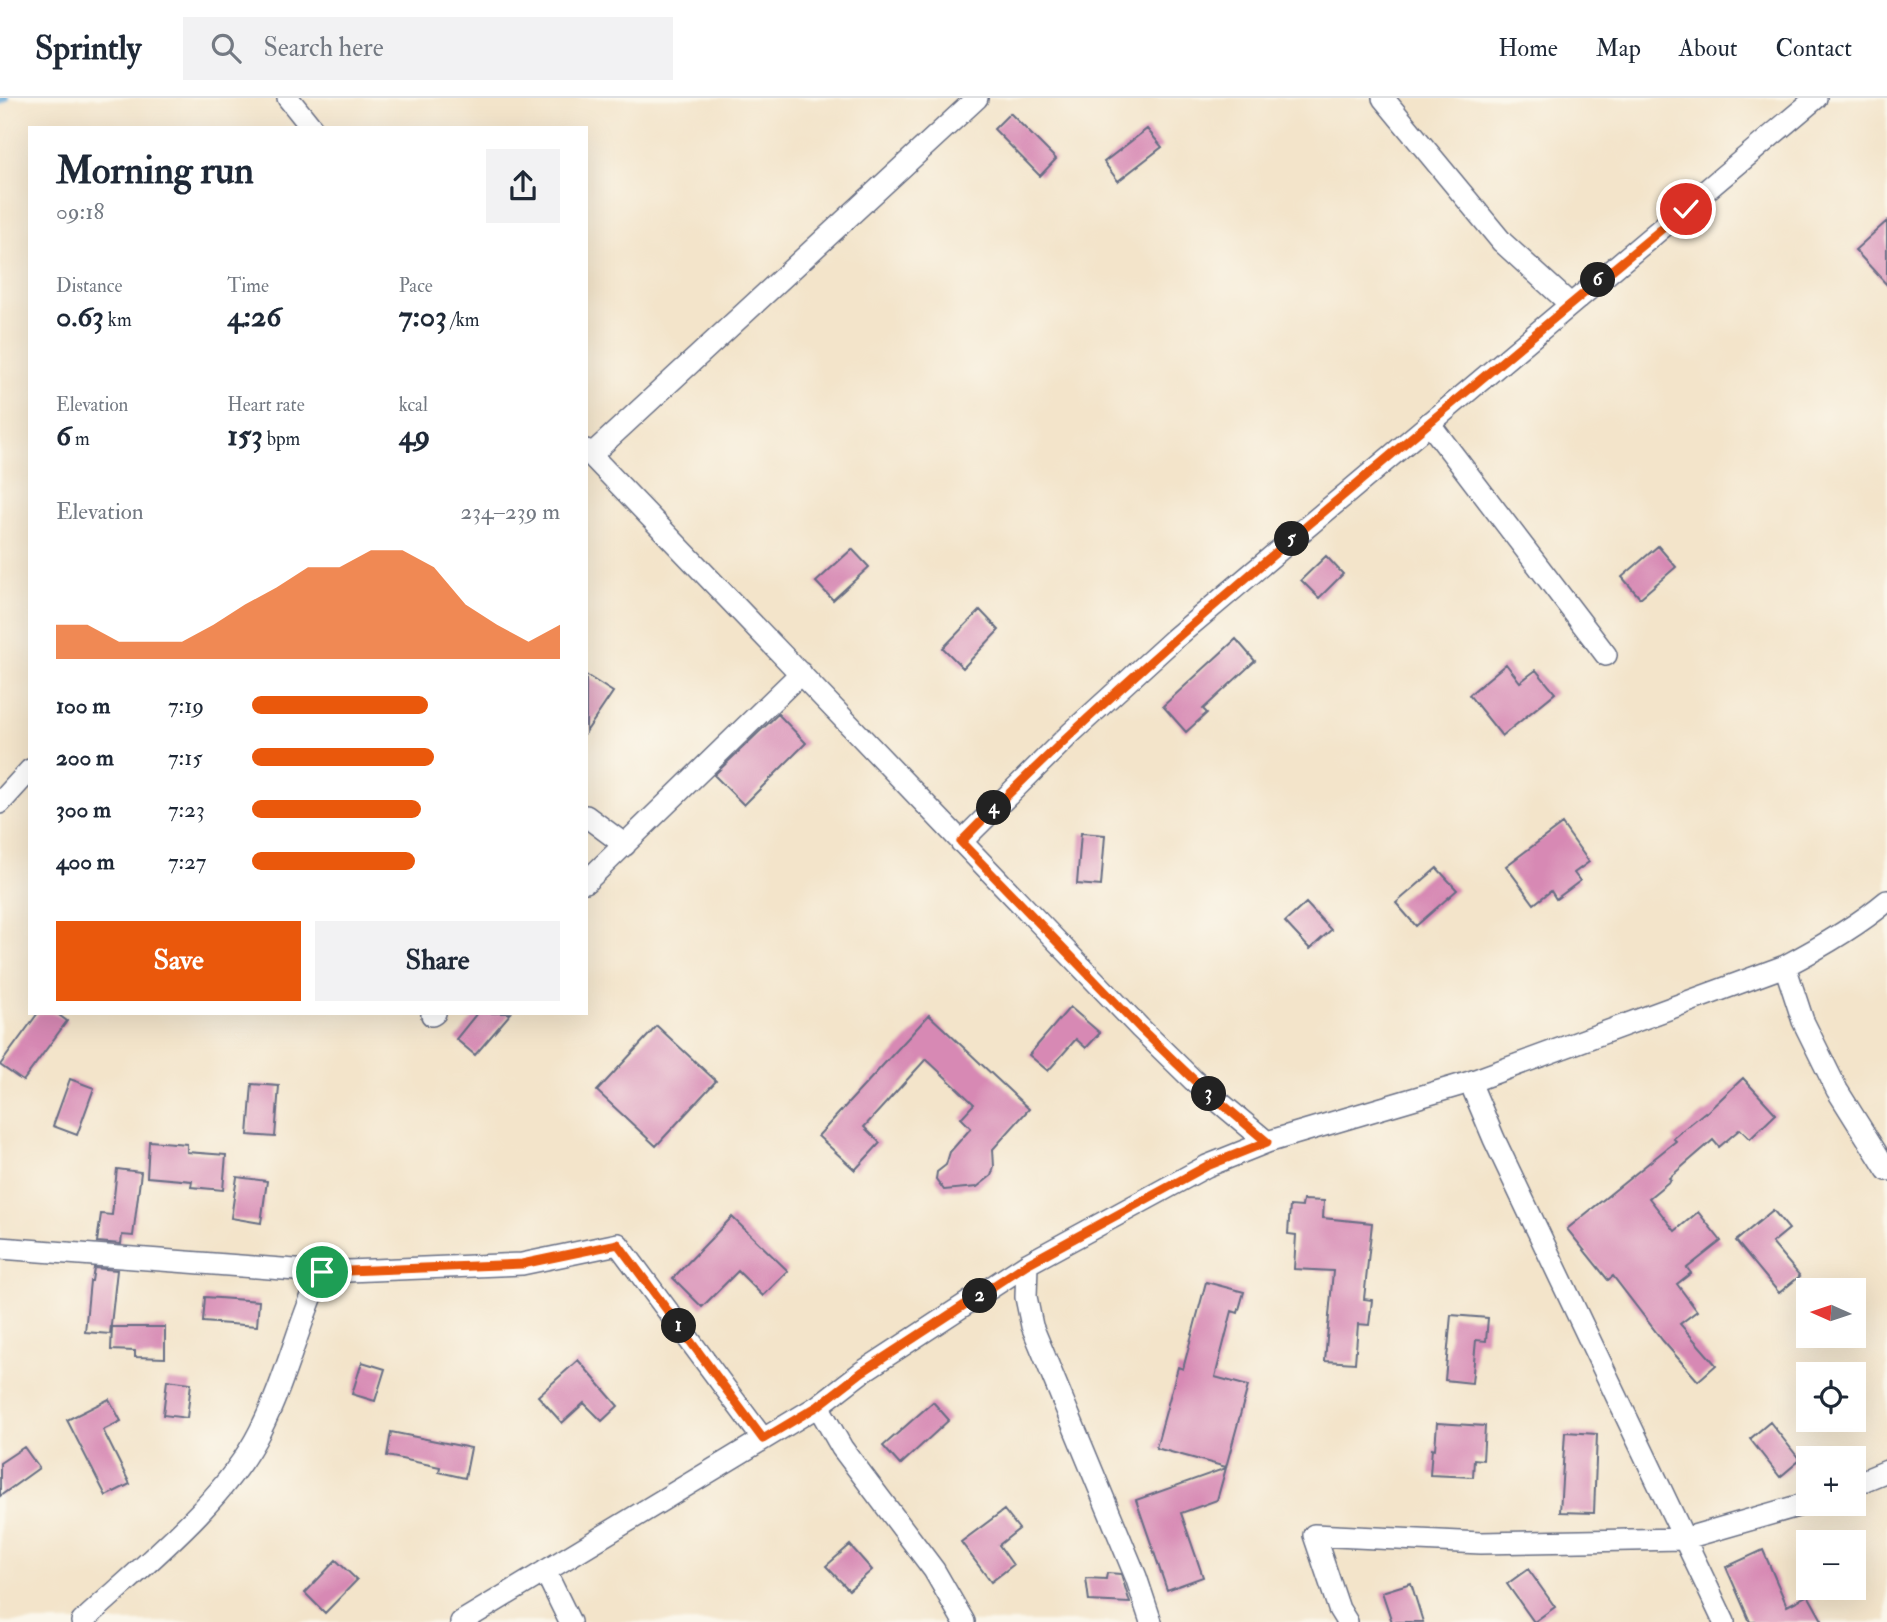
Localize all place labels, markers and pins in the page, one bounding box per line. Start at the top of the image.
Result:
pin [1656,179,1716,239]
pin: 6 [1580,262,1616,298]
pin: 5 [1274,522,1310,556]
pin: 4 [976,790,1012,826]
pin: 3 [1192,1076,1226,1112]
pin [292,1242,352,1302]
pin: 2 [962,1278,998,1314]
pin: 1 [662,1308,696,1344]

